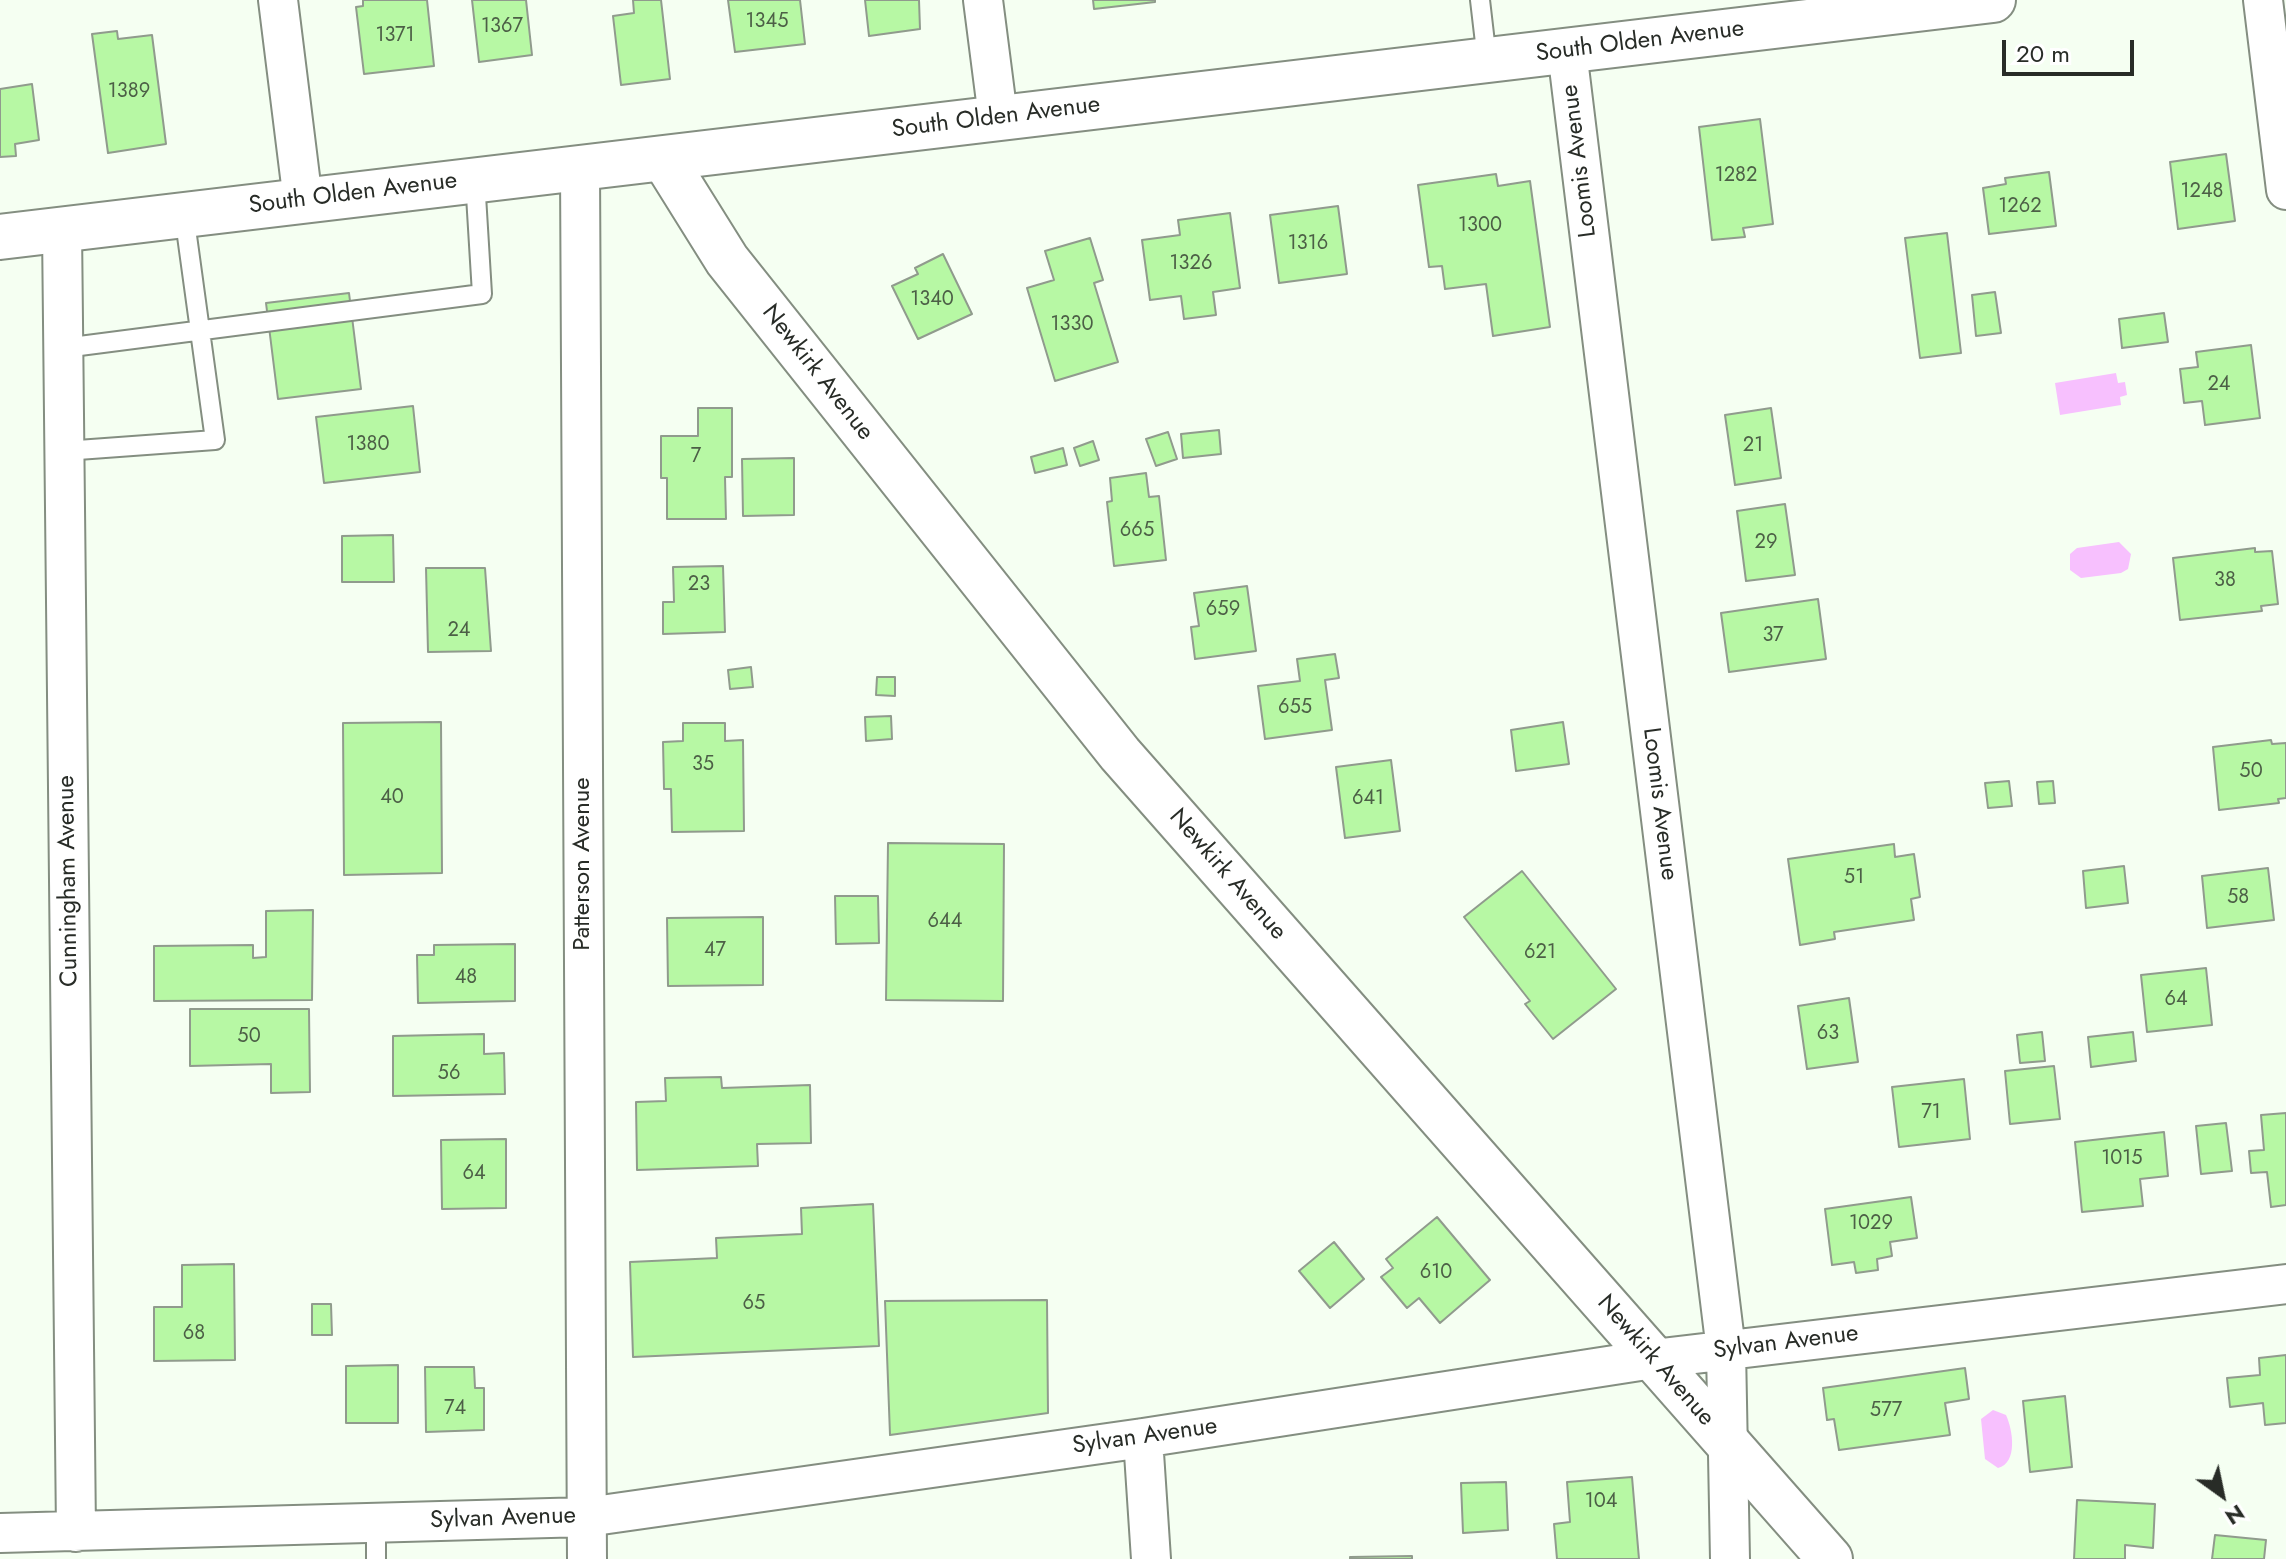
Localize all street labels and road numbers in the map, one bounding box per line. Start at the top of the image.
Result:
street label: South Olden Avenue [1534,15,1746,69]
street label: Loomis Avenue [1556,83,1604,239]
street label: South Olden Avenue [890,91,1102,145]
street label: South Olden Avenue [247,167,459,221]
street label: Newkirk Avenue [755,299,879,447]
street label: Loomis Avenue [1635,726,1683,882]
street label: Cunningham Avenue [53,775,85,987]
street label: Patterson Avenue [569,777,597,951]
street label: Newkirk Avenue [1162,803,1292,947]
street label: Newkirk Avenue [1590,1289,1720,1433]
street label: Sylvan Avenue [1712,1320,1860,1366]
street label: Sylvan Avenue [1071,1413,1219,1461]
street label: Sylvan Avenue [430,1502,576,1536]

